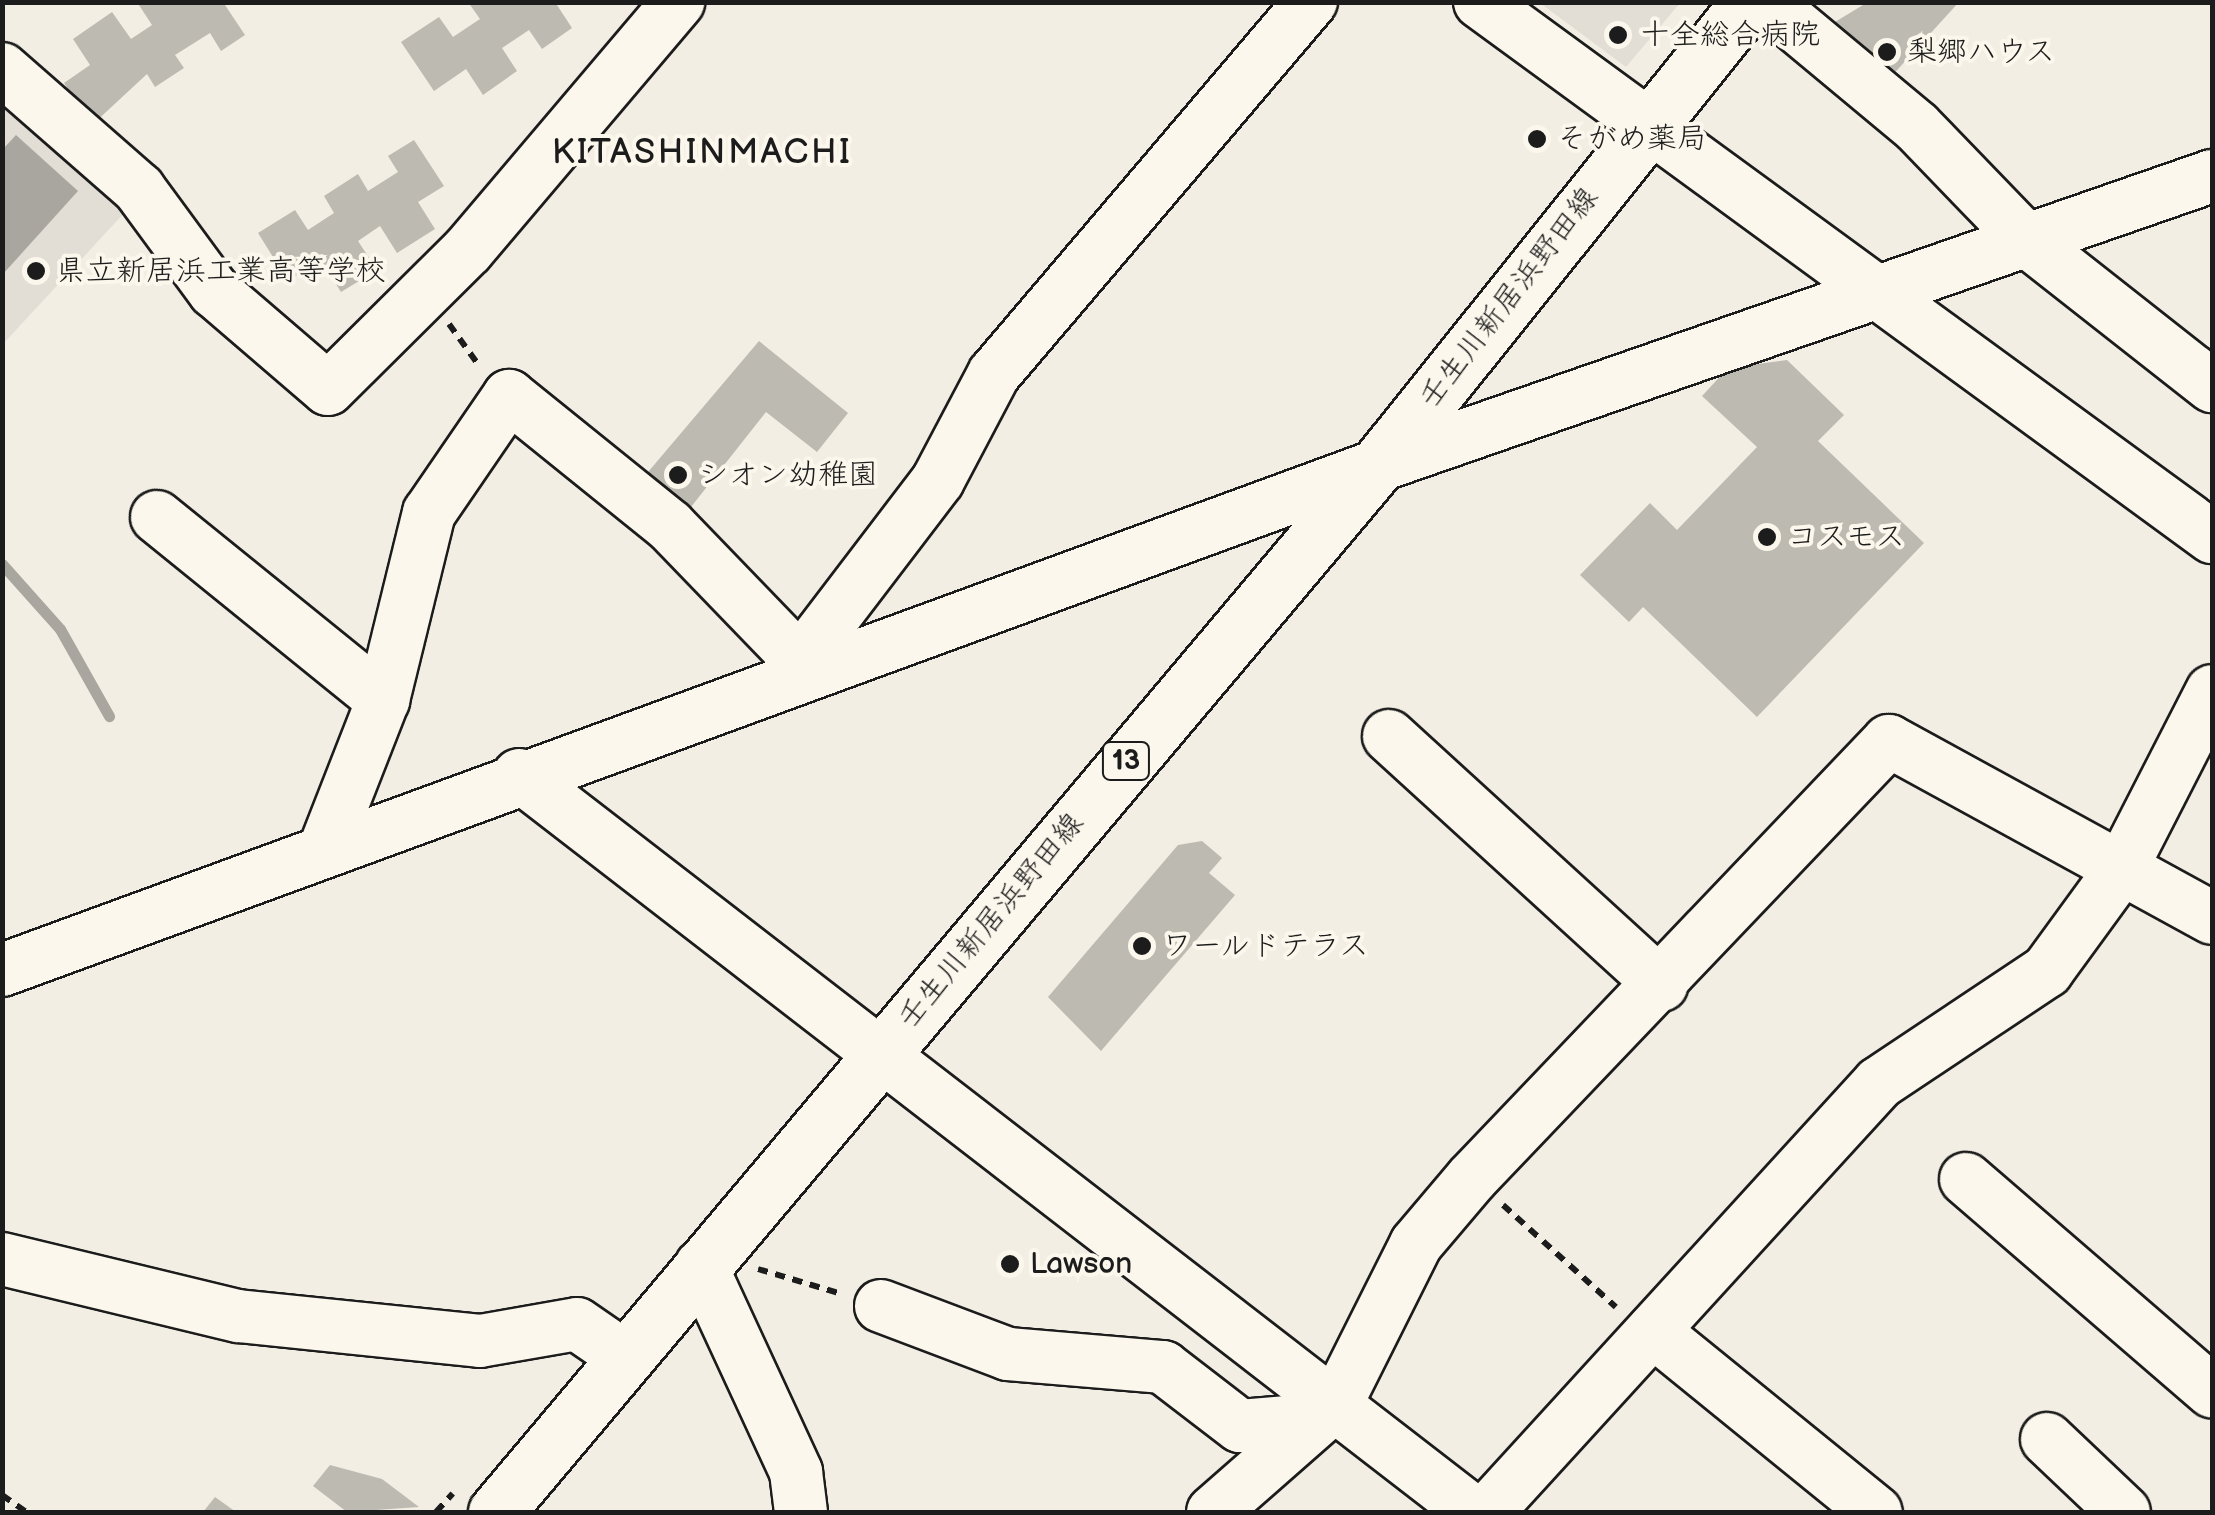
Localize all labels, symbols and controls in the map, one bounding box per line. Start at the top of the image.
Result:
place label: 十全総合病院 [1640,17,1820,53]
marker: 十全総合病院 [1605,22,1631,48]
place label: 梨郷ハウス [1907,34,2057,70]
marker: 梨郷ハウス [1876,41,1898,63]
place label: そがめ薬局 [1557,121,1707,157]
marker: そがめ薬局 [1526,128,1548,150]
district label: KITASHINMACHI [552,132,852,174]
street label: 壬生川新居浜野田線 [1412,181,1606,415]
place label: 県立新居浜工業高等学校 [56,253,386,289]
marker: 県立新居浜工業高等学校 [25,260,47,282]
place label: シオン幼稚園 [698,457,878,493]
marker: シオン幼稚園 [667,464,689,486]
place label: コスモス [1787,519,1907,555]
marker: コスモス [1756,526,1778,548]
road number: 13 [1101,738,1151,784]
street label: 壬生川新居浜野田線 [890,806,1092,1036]
place label: ワールドテラス [1162,928,1372,964]
marker: ワールドテラス [1131,935,1153,957]
place label: Lawson [1030,1246,1132,1282]
marker: Lawson [999,1253,1021,1275]

